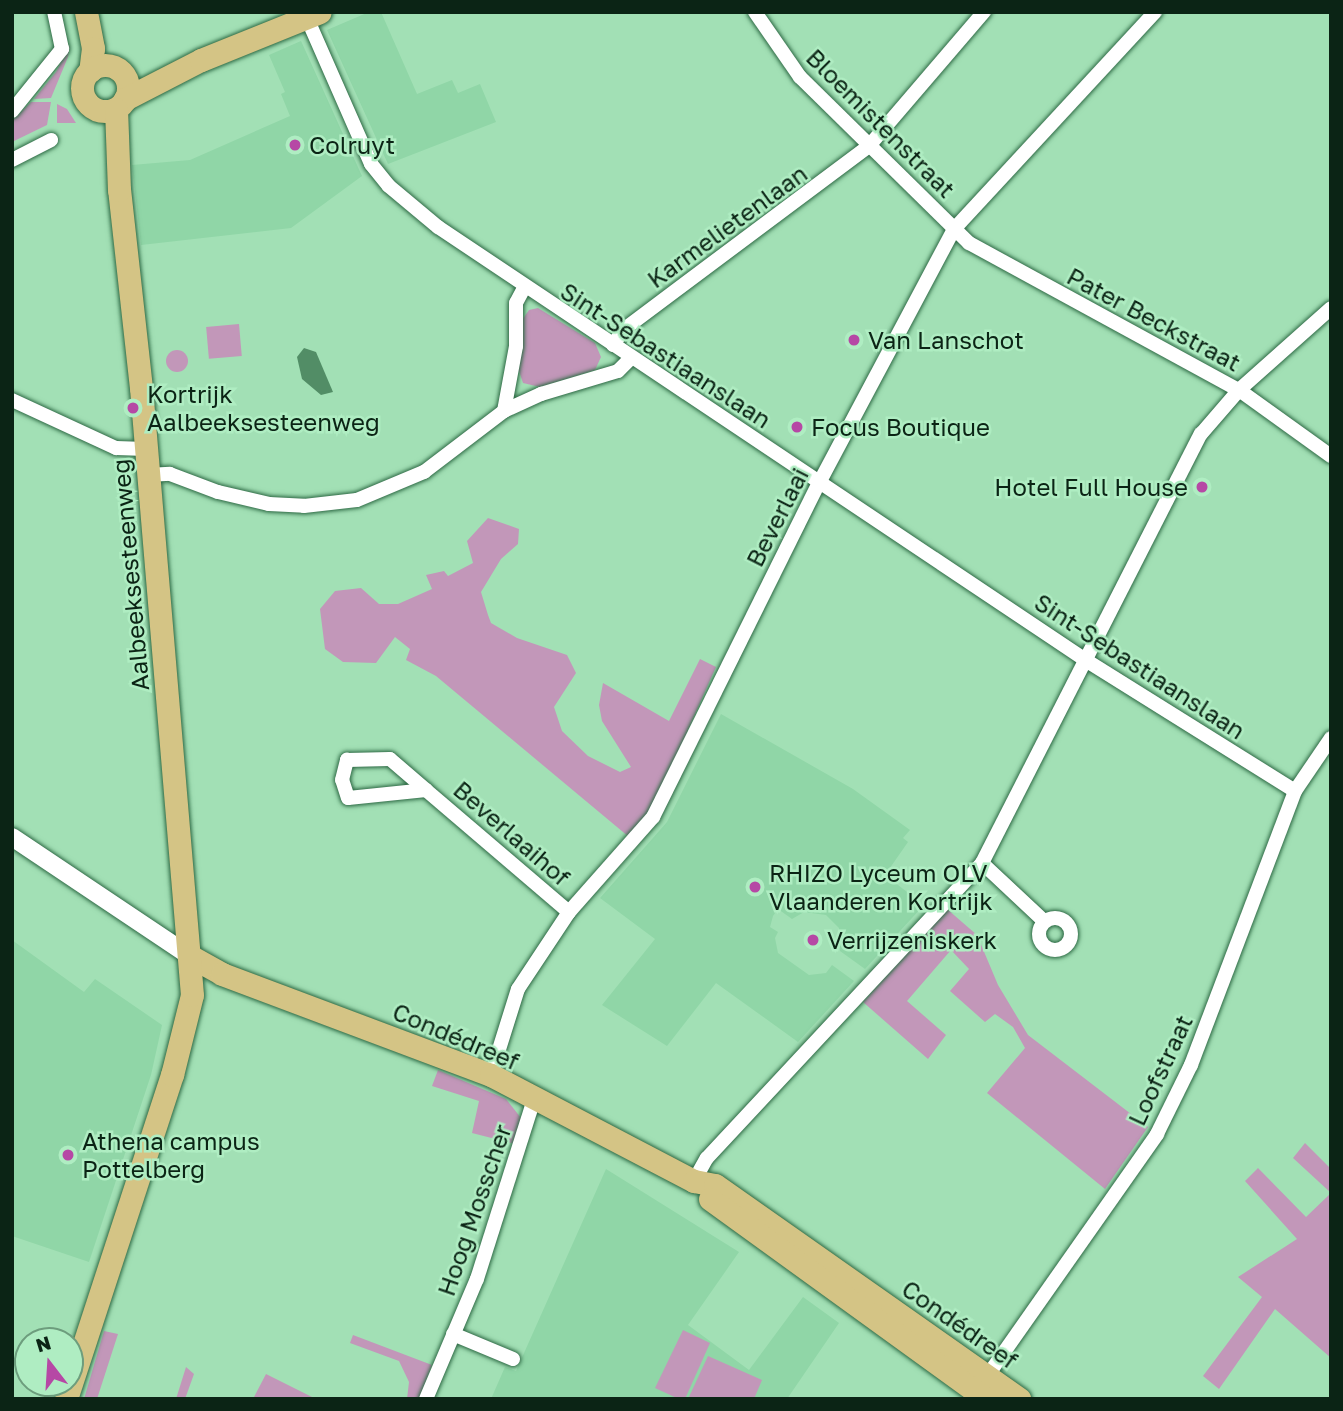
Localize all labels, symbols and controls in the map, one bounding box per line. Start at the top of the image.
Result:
street label: Bloemistenstraat [801,43,961,203]
place label: Colruyt [309,131,395,159]
marker: Colruyt [287,137,303,153]
street label: Karmelietenlaan [642,158,812,294]
street label: Pater Beckstraat [1062,261,1246,377]
street label: Sint-Sebastiaanslaan [555,276,777,434]
place label: Van Lanschot [868,326,1024,354]
marker: Van Lanschot [846,332,862,348]
place label: Kortrijk Aalbeeksesteenweg [147,380,380,436]
marker: Kortrijk Aalbeeksesteenweg [125,400,141,416]
place label: Focus Boutique [811,413,990,441]
marker: Focus Boutique [789,419,805,435]
street label: Aalbeeksesteenweg [106,458,154,692]
street label: Beverlaai [740,463,814,571]
place label: Hotel Full House [994,473,1188,501]
marker: Hotel Full House [1194,479,1210,495]
street label: Sint-Sebastiaanslaan [1029,587,1251,745]
street label: Beverlaaihof [448,775,576,891]
place label: RHIZO Lyceum OLV Vlaanderen Kortrijk [769,859,993,915]
marker: RHIZO Lyceum OLV Vlaanderen Kortrijk [747,879,763,895]
place label: Verrijzeniskerk [827,926,997,954]
marker: Verrijzeniskerk [805,932,821,948]
street label: Condédreef [389,996,523,1076]
street label: Loofstraat [1122,1010,1198,1130]
street label: Hoog Mosscher [431,1120,517,1300]
place label: Athena campus Pottelberg [82,1127,260,1183]
marker: Athena campus Pottelberg [60,1147,76,1163]
street label: Condédreef [897,1274,1023,1374]
north arrow [14,1327,84,1397]
text: N [33,1330,54,1356]

